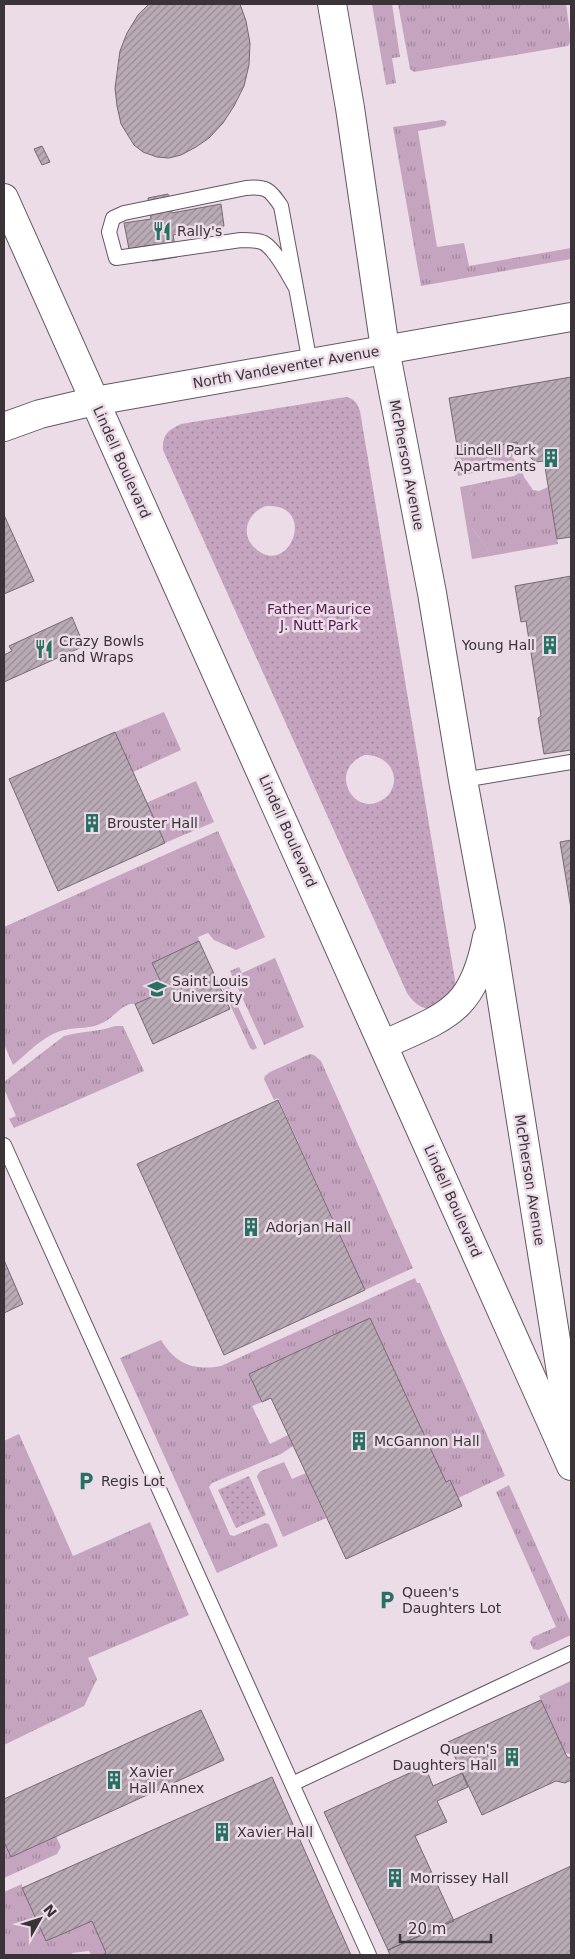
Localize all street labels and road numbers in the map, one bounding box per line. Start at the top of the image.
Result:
street label: North Vandeventer Avenue [191,343,381,391]
street label: McPherson Avenue [386,398,428,532]
street label: Lindell Boulevard [90,403,154,521]
street label: Lindell Boulevard [256,772,320,890]
street label: McPherson Avenue [512,1113,548,1247]
street label: Lindell Boulevard [421,1142,485,1260]

